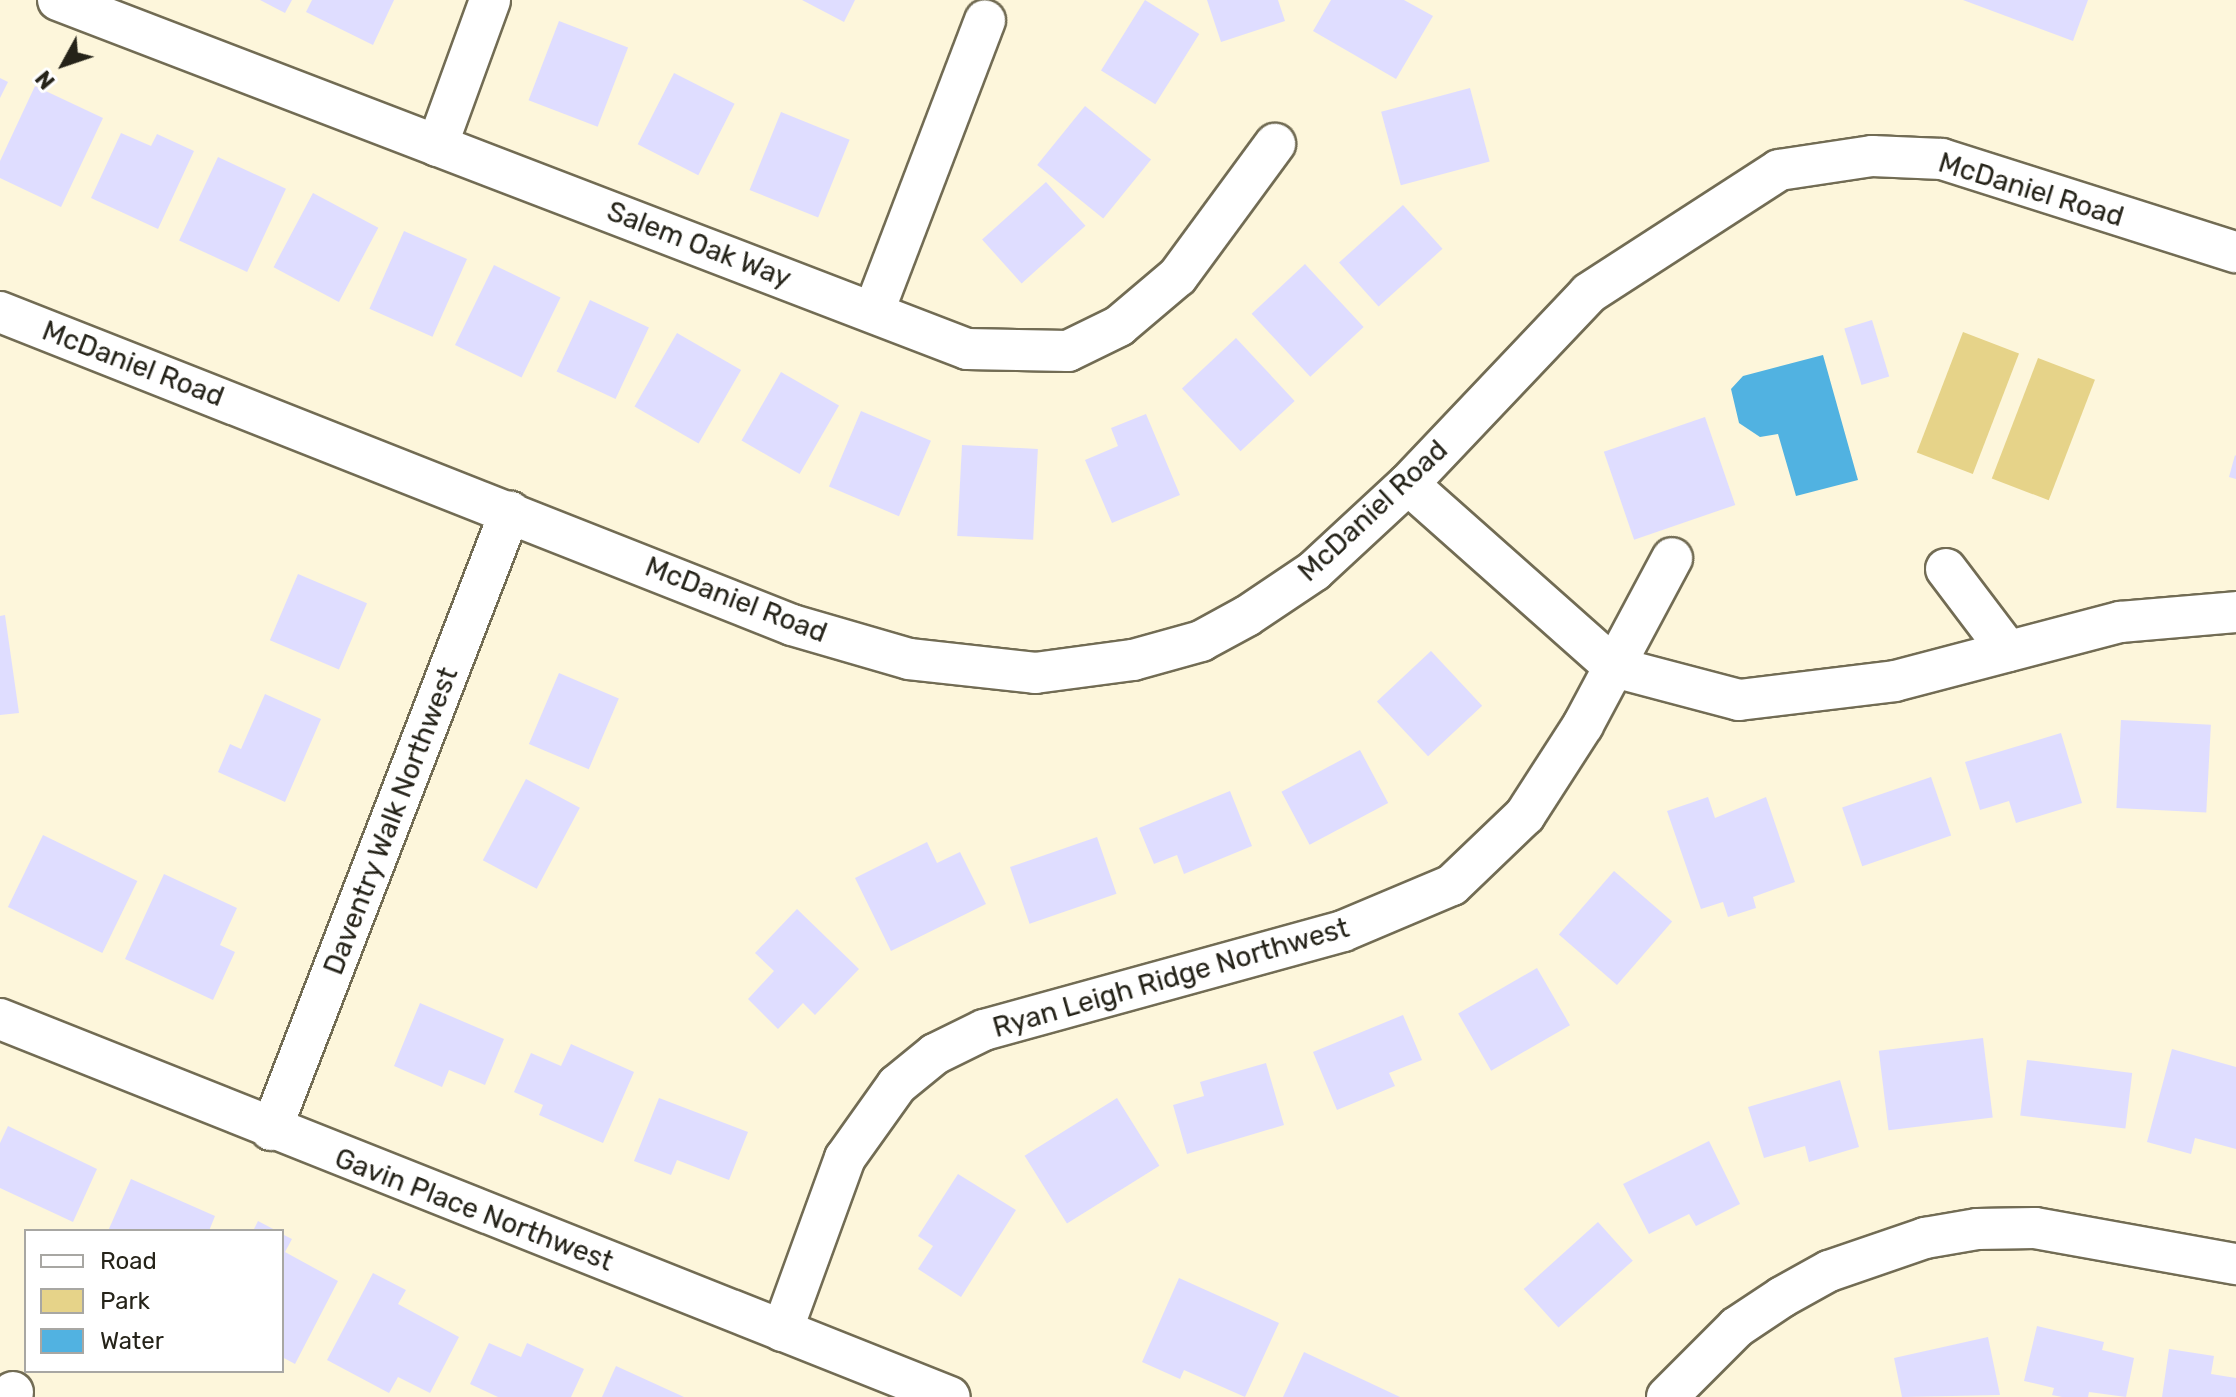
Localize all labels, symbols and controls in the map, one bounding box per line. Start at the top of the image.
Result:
north arrow [24,24,104,104]
text: N [30,65,61,94]
street label: McDaniel Road [1934,146,2128,234]
street label: Salem Oak Way [602,194,796,296]
street label: McDaniel Road [37,314,229,414]
street label: McDaniel Road [1291,433,1455,589]
street label: McDaniel Road [640,550,832,650]
street label: Daventry Walk Northwest [317,662,465,980]
street label: Ryan Leigh Ridge Northwest [989,911,1353,1045]
street label: Gavin Place Northwest [330,1141,618,1279]
legend [24,1229,284,1373]
text: Road [100,1247,157,1275]
text: Park [100,1287,150,1315]
text: Water [100,1327,164,1355]

